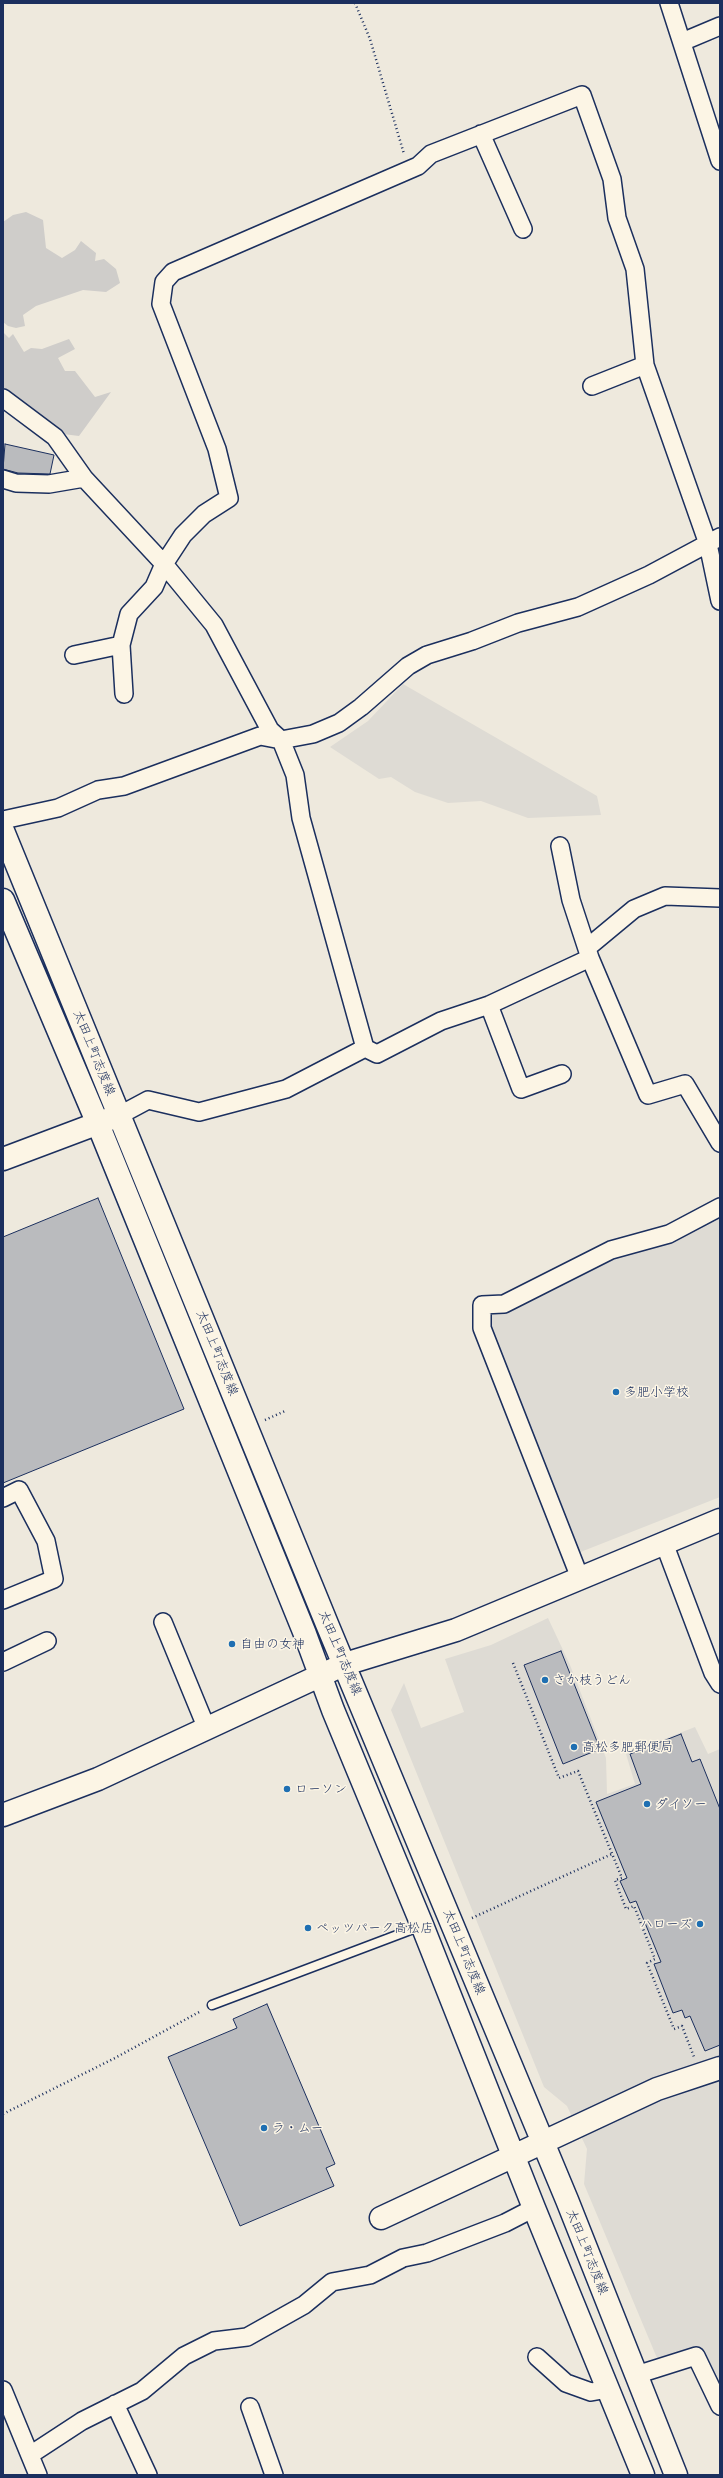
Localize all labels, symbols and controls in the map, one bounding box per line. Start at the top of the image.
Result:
street label: 太田上町志度線 [70,1008,118,1098]
street label: 太田上町志度線 [193,1308,241,1398]
place label: 多肥小学校 [624,1384,689,1400]
marker: 多肥小学校 [611,1387,621,1397]
street label: 太田上町志度線 [315,1608,365,1698]
place label: 自由の女神 [240,1636,305,1652]
marker: 自由の女神 [227,1639,237,1649]
place label: さか枝うどん [553,1672,631,1688]
marker: さか枝うどん [540,1675,550,1685]
place label: 高松多肥郵便局 [582,1739,673,1755]
marker: 高松多肥郵便局 [569,1742,579,1752]
place label: ローソン [295,1781,347,1797]
marker: ローソン [282,1784,292,1794]
place label: ダイソー [655,1796,707,1812]
marker: ダイソー [642,1799,652,1809]
street label: 太田上町志度線 [440,1907,488,1997]
place label: ハローズ [640,1916,692,1932]
marker: ハローズ [695,1919,705,1929]
place label: ペッツパーク高松店 [316,1920,433,1936]
marker: ペッツパーク高松店 [303,1923,313,1933]
place label: ラ・ムー [272,2120,323,2136]
marker: ラ・ムー [259,2123,269,2133]
street label: 太田上町志度線 [563,2207,611,2297]

